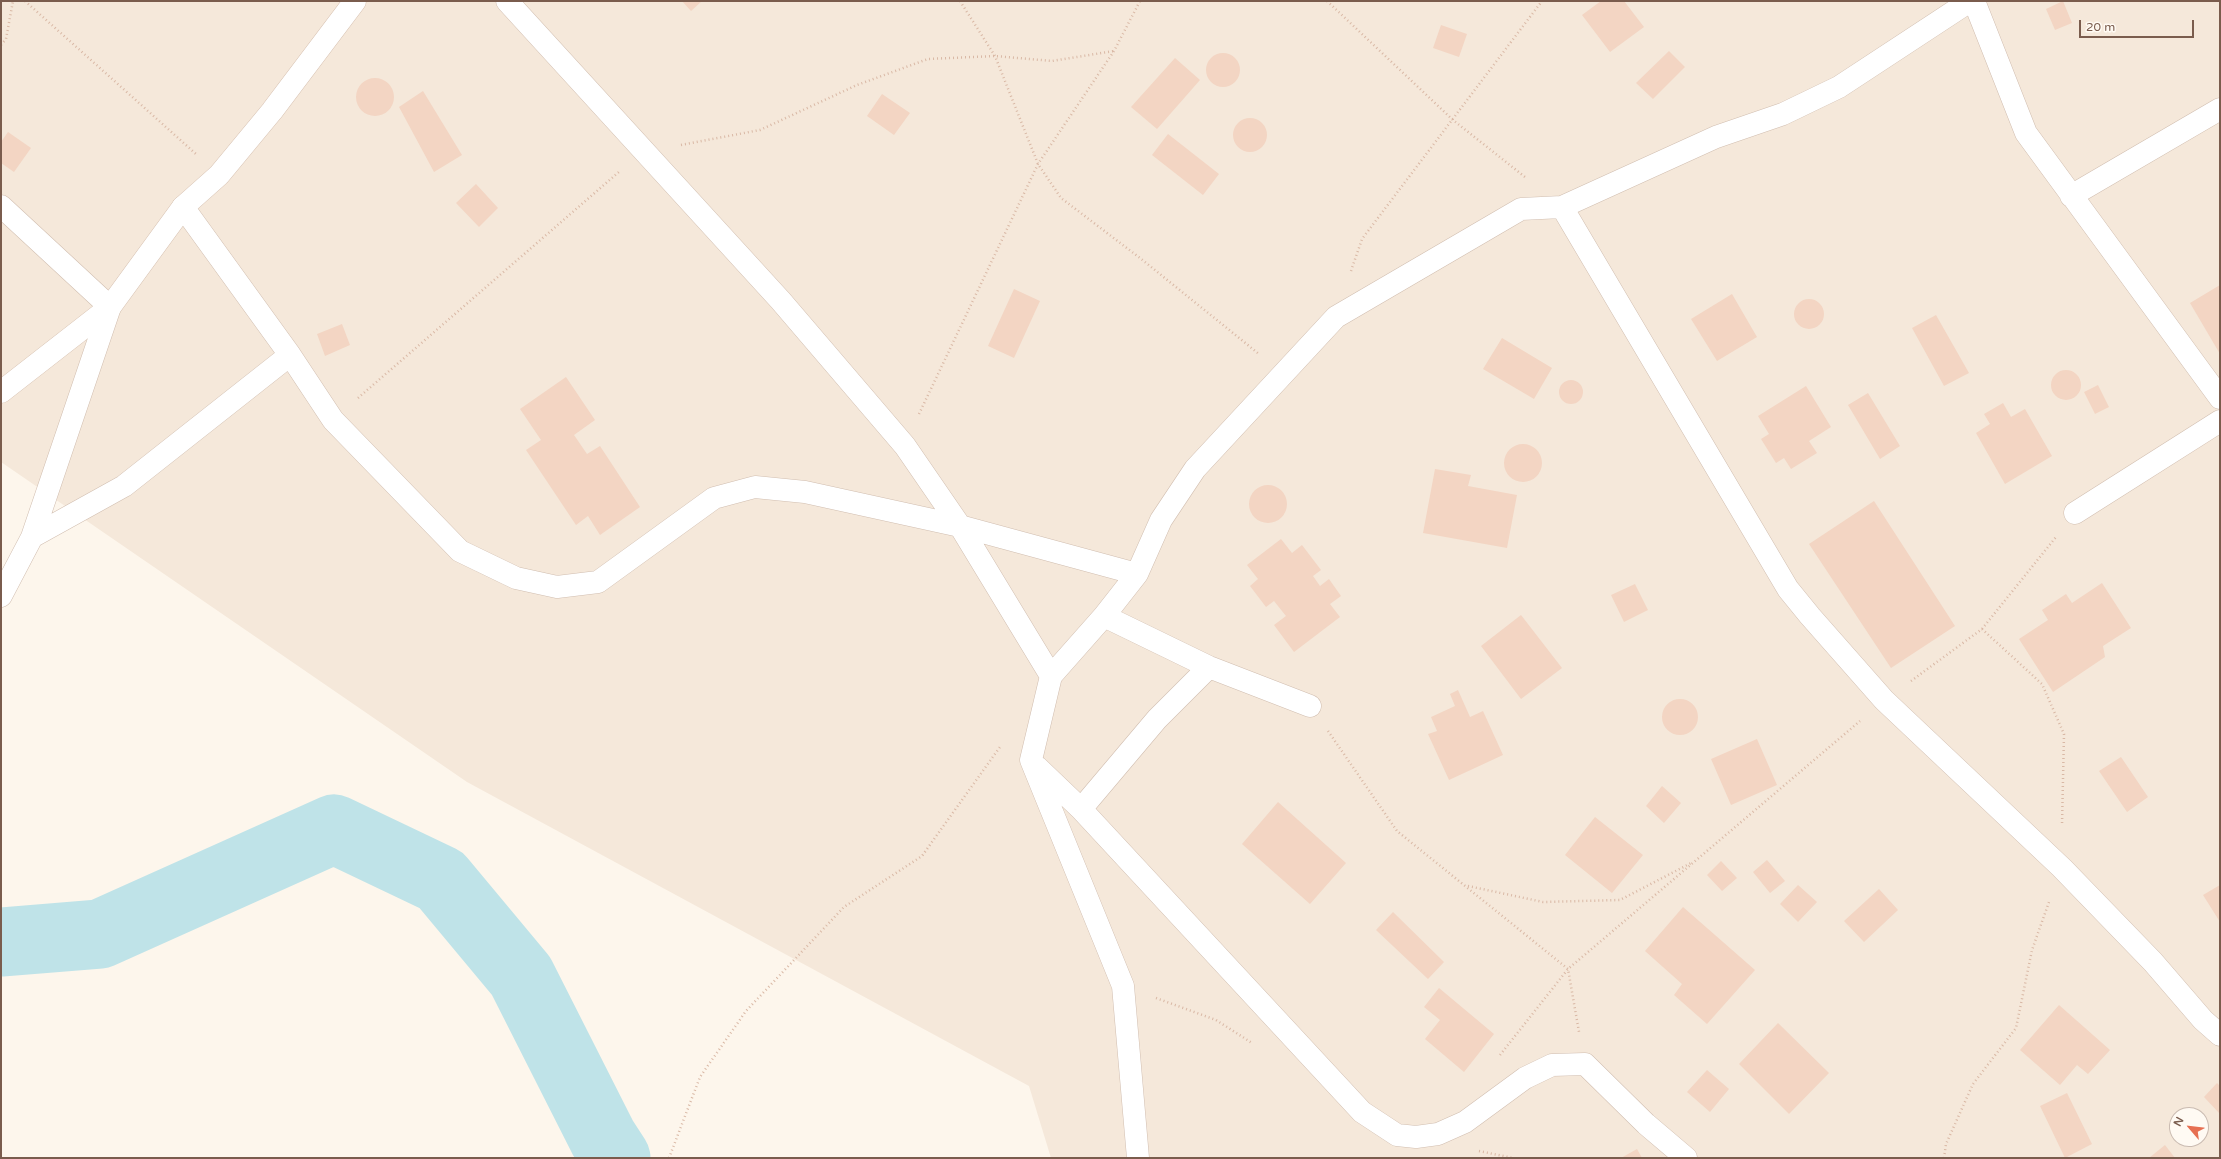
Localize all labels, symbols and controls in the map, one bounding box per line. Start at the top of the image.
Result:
scale bar [2081,12,2196,38]
text: 20 m [2086,20,2115,34]
north arrow [2169,1107,2209,1147]
text: N [2171,1115,2187,1129]

